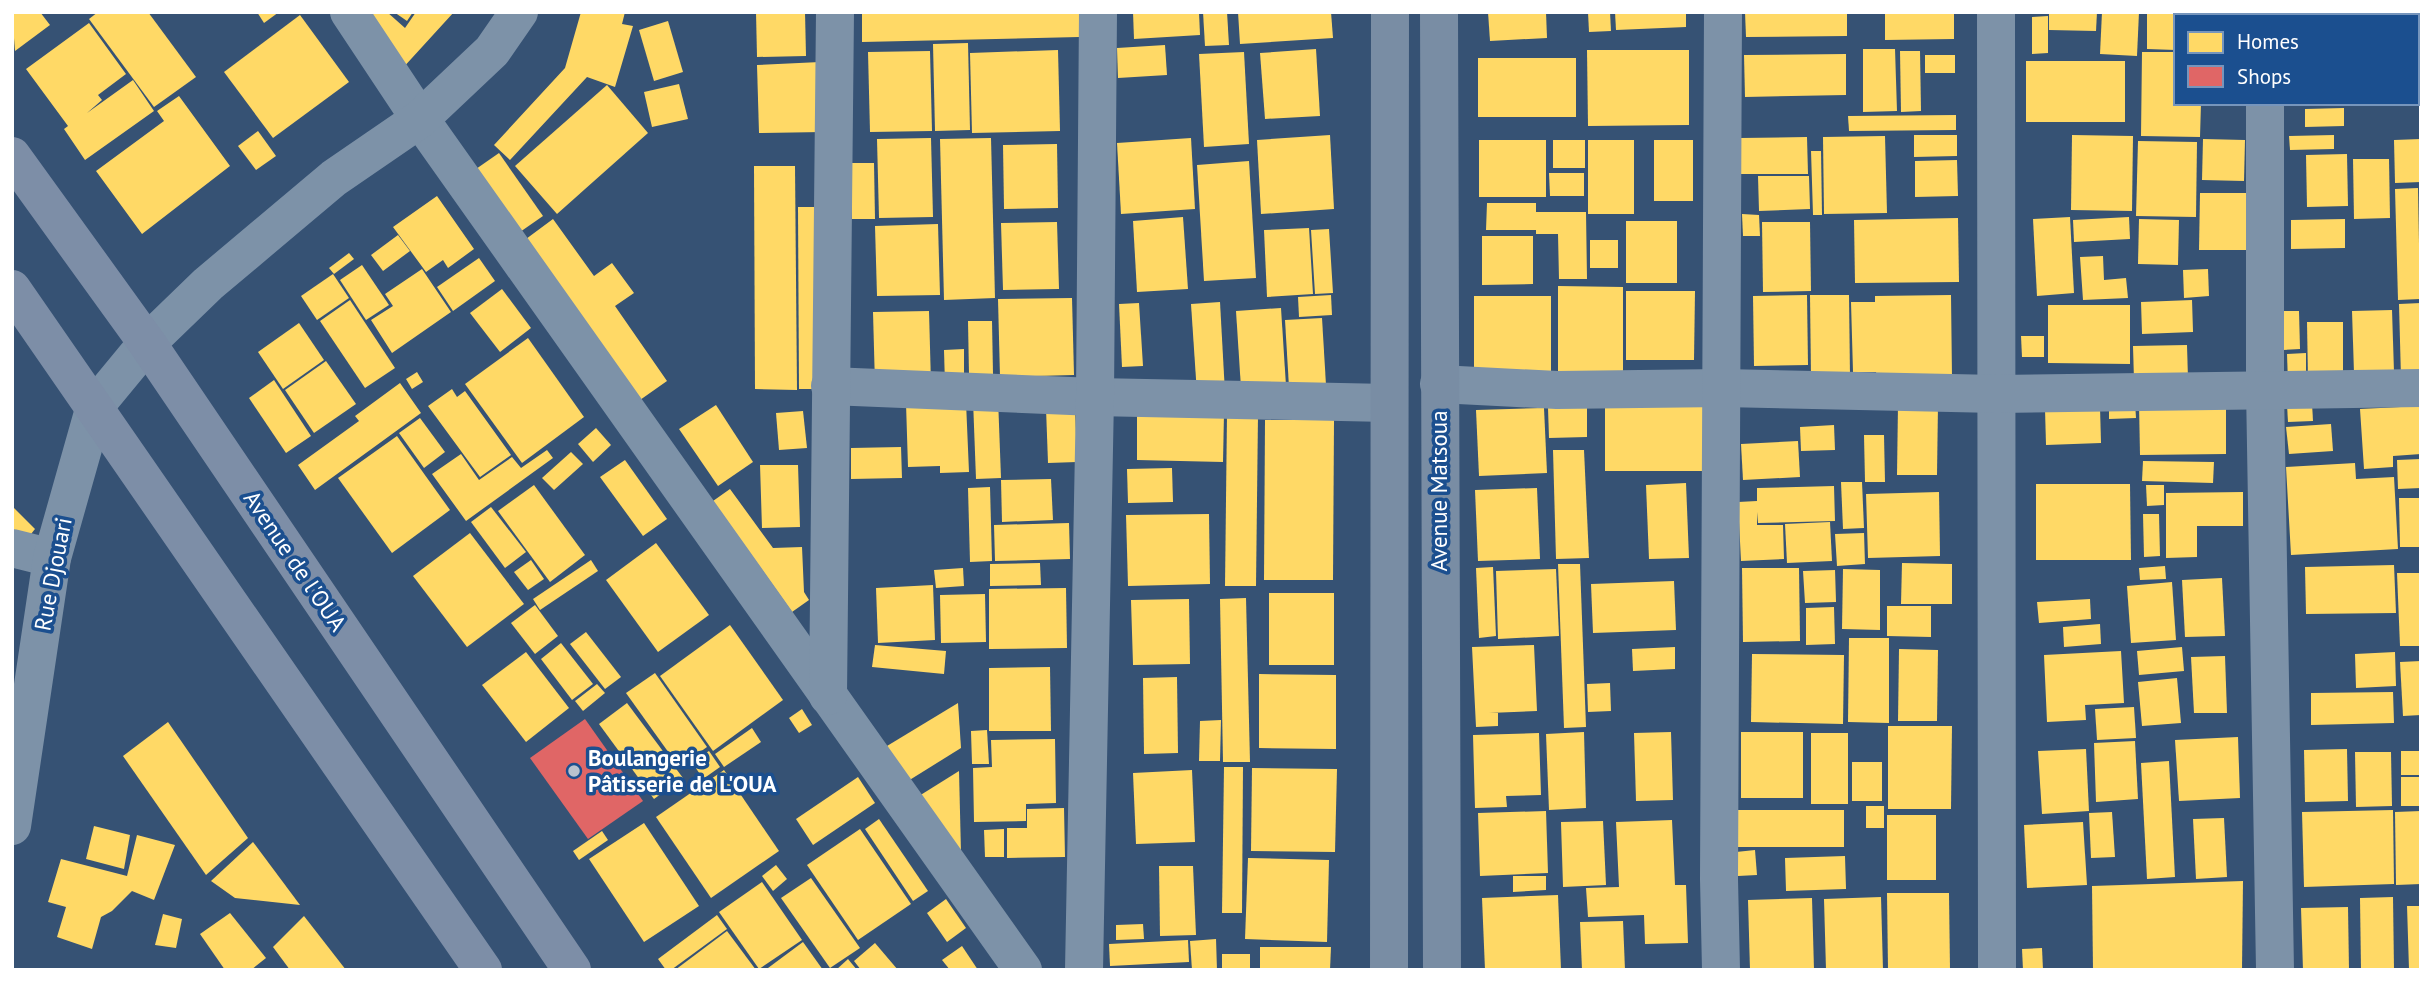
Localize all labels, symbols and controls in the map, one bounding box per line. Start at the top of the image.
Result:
legend [2174,14,2419,105]
text: Homes [2237,28,2299,55]
text: Shops [2237,63,2291,90]
street label: Avenue Matsoua [1424,410,1453,572]
street label: Avenue de l'OUA [238,485,353,637]
street label: Rue Djouari [27,515,78,633]
place label: Boulangerie Pâtisserie de L'OUA [588,743,777,798]
marker: Boulangerie Pâtisserie de L'OUA [566,763,582,779]

